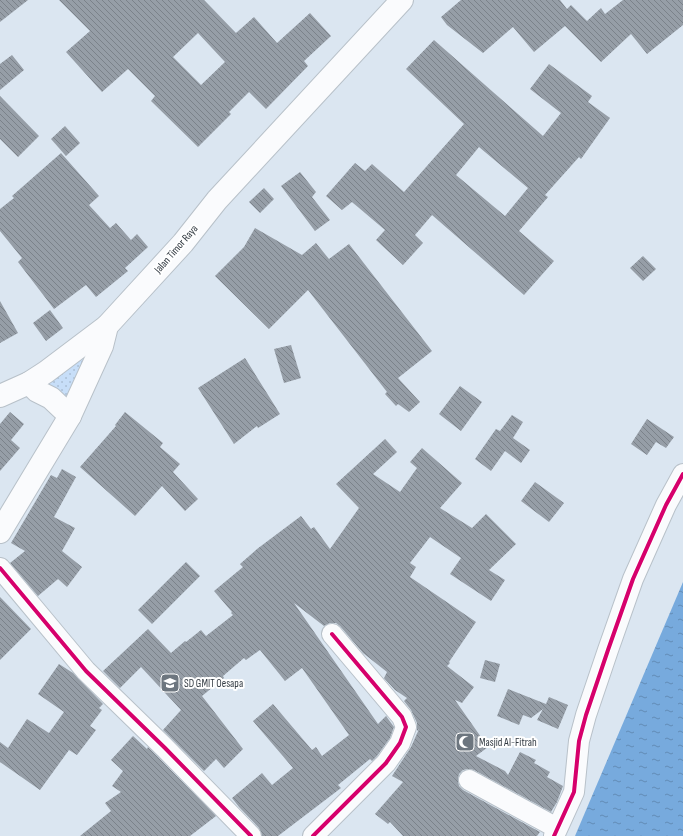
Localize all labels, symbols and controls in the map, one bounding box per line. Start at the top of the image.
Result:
street label: Jalan Timor Raya [151,222,200,277]
school or university icon: SD GMIT Oesapa [159,672,181,694]
place label: SD GMIT Oesapa [184,677,243,690]
mosque icon: Masjid Al-Fitrah [454,731,476,753]
place label: Masjid Al-Fitrah [479,736,537,749]

